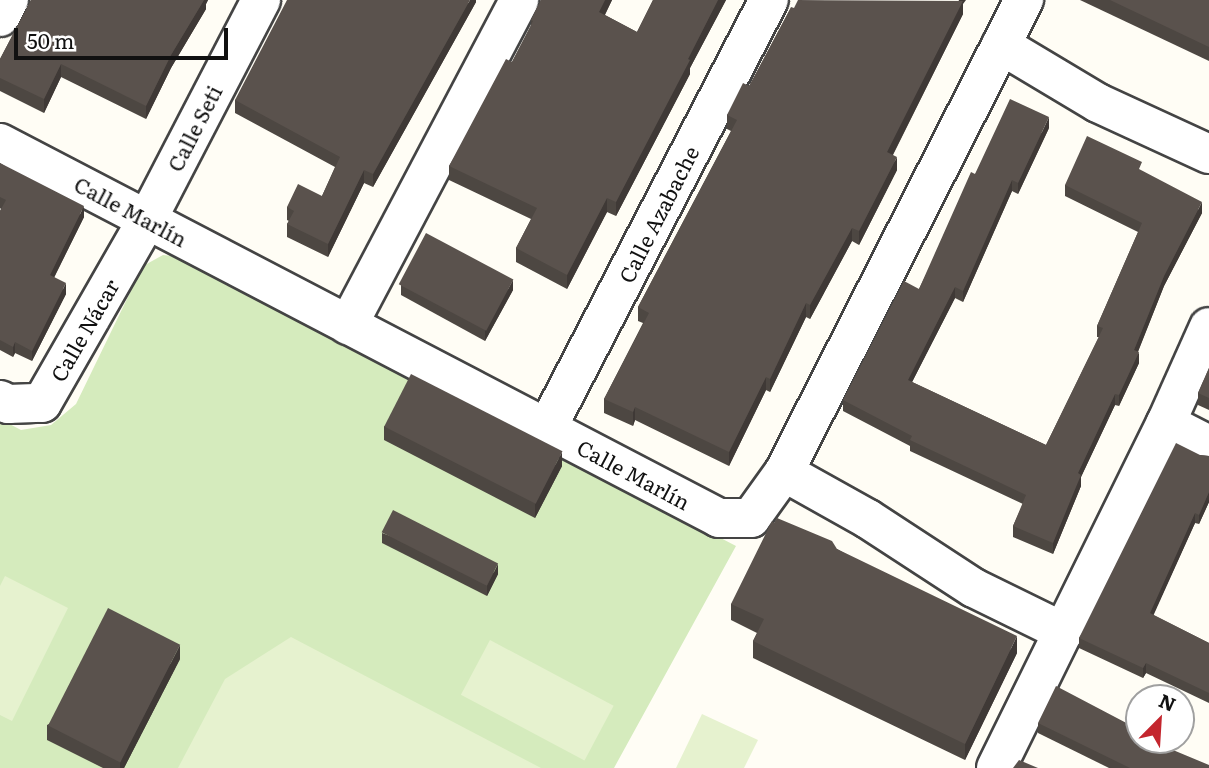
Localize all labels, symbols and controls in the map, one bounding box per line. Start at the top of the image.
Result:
scale bar [18,14,231,58]
text: 50 m [27,24,74,55]
street label: Calle Seti [162,81,226,175]
street label: Calle Azabache [613,141,703,287]
street label: Calle Marlín [70,171,192,251]
street label: Calle Nácar [45,274,123,386]
street label: Calle Marlín [573,434,695,514]
north arrow [1125,684,1195,754]
text: N [1155,686,1181,718]

